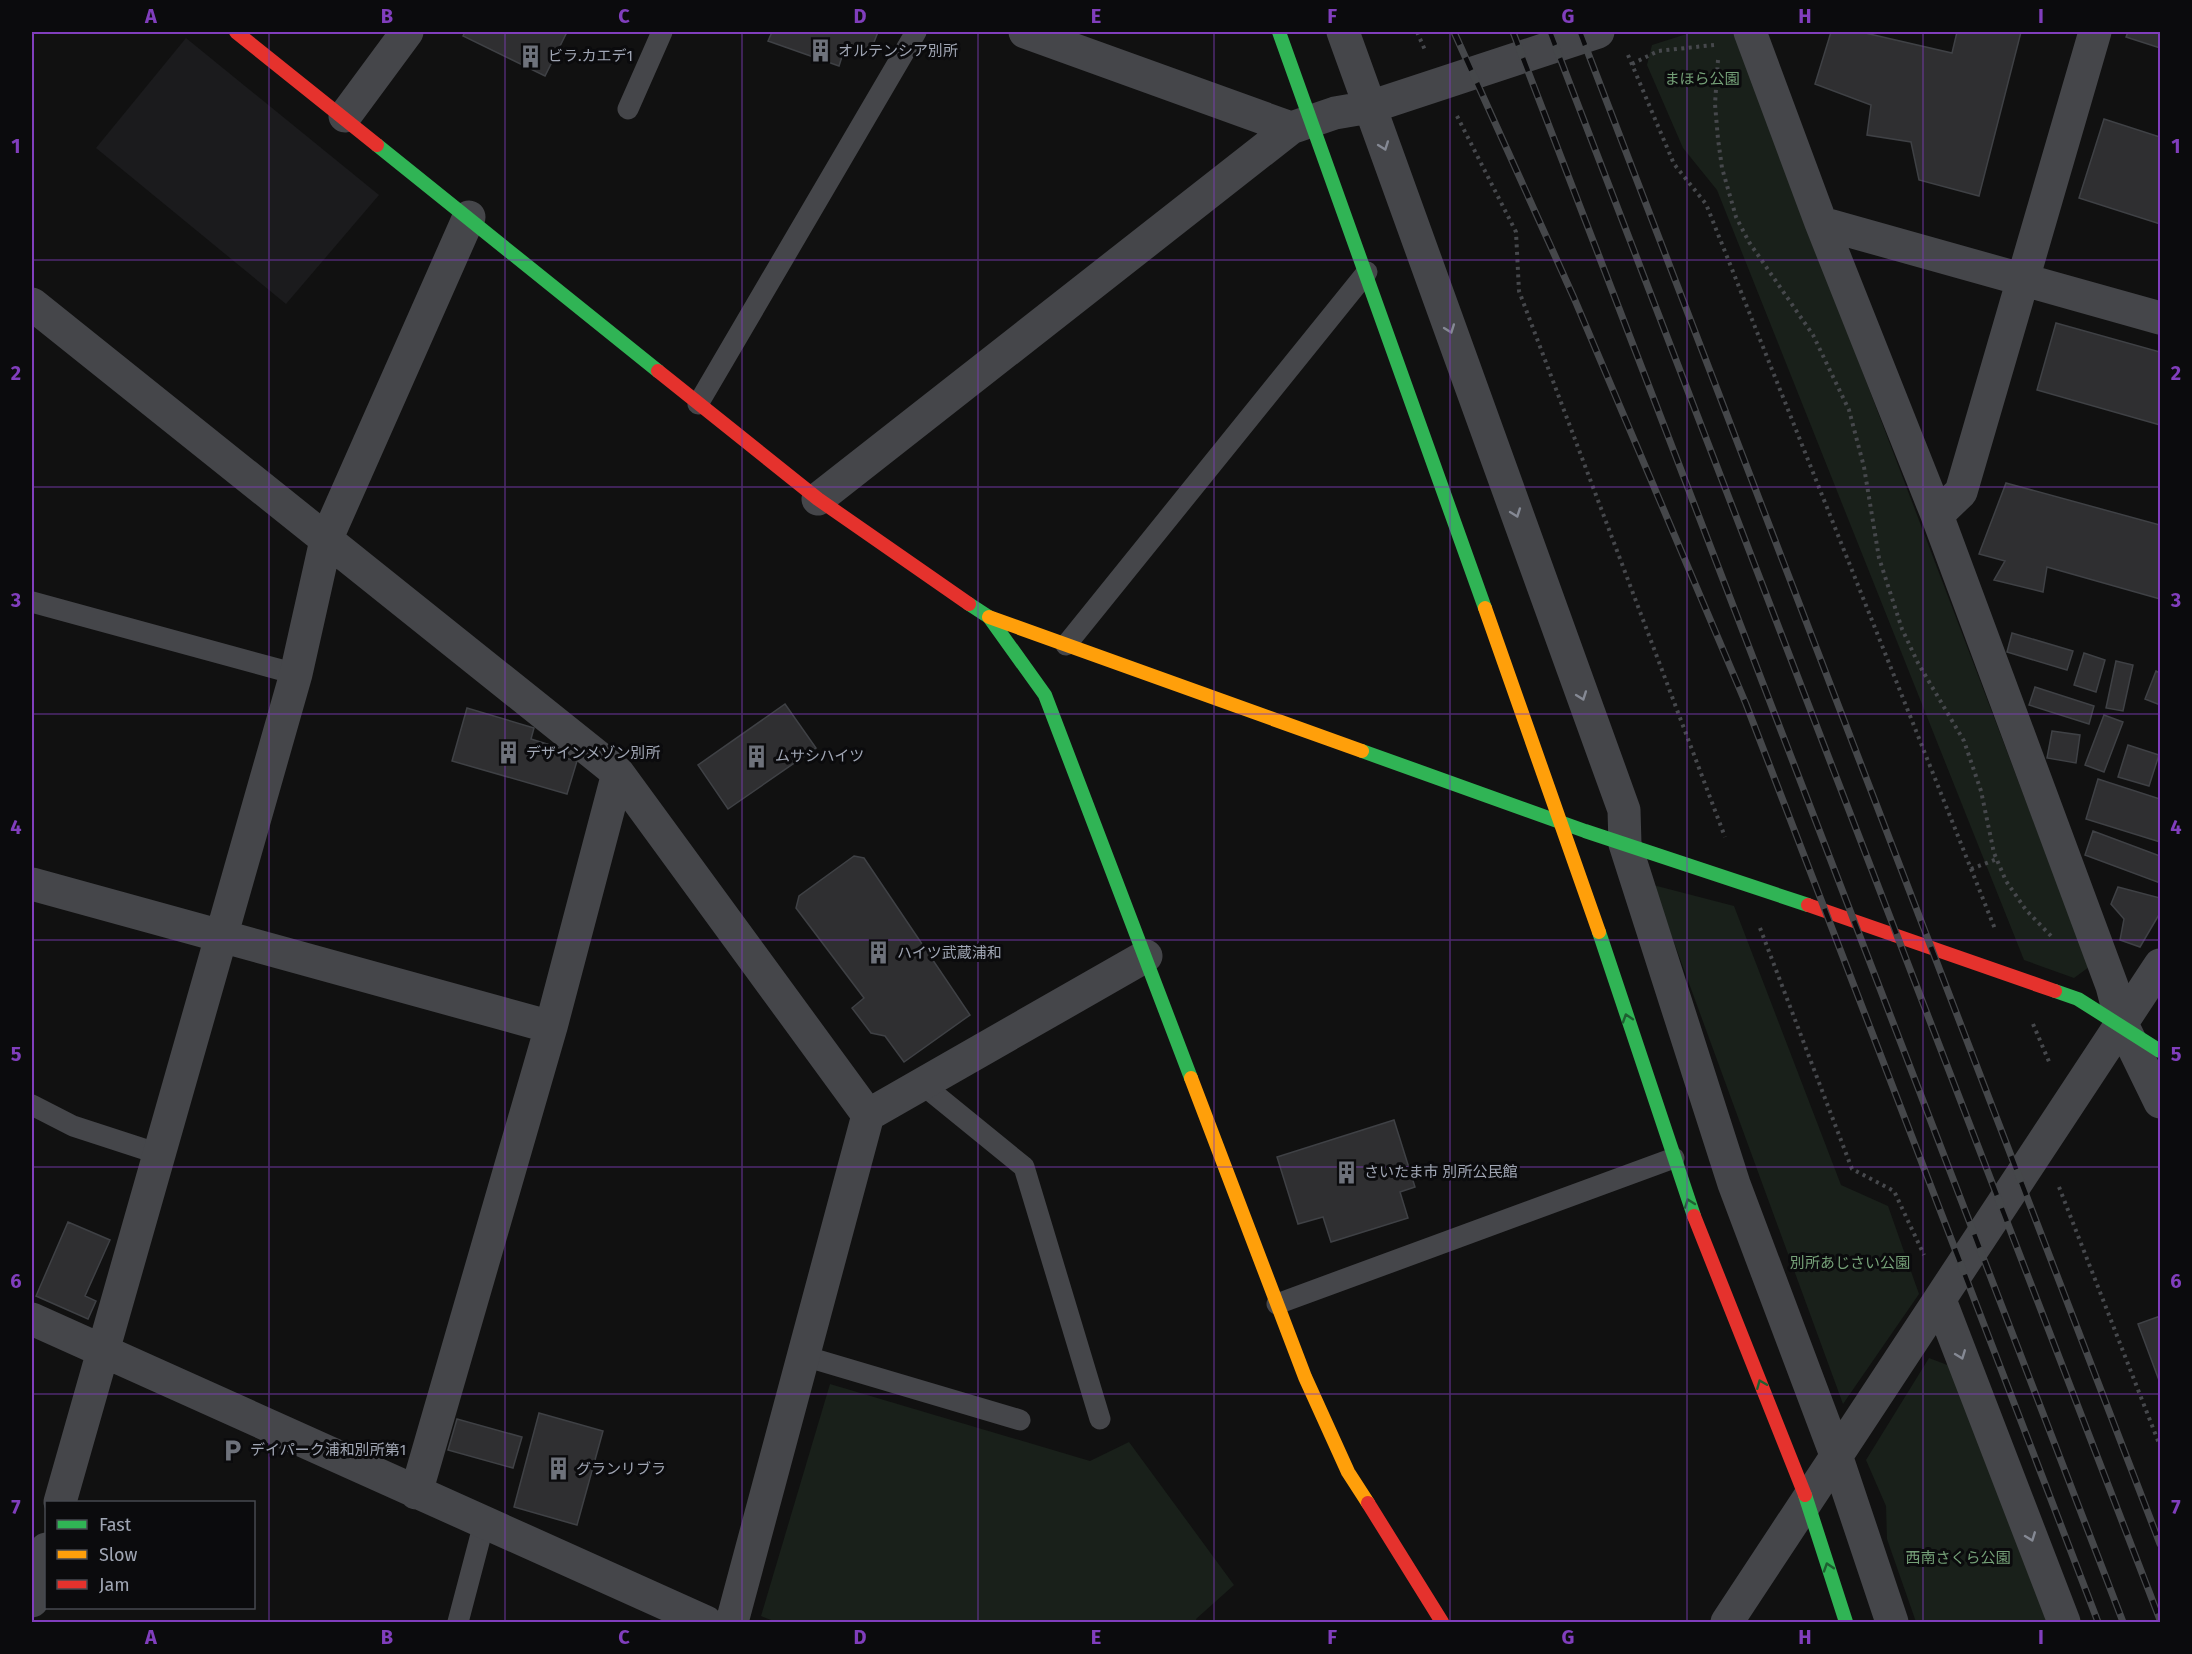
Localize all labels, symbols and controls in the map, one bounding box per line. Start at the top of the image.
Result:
text: A [144,4,158,28]
text: B [381,4,393,28]
text: C [618,4,630,28]
text: D [853,4,867,28]
text: E [1091,4,1101,28]
text: F [1327,4,1337,28]
text: G [1562,4,1574,28]
text: H [1798,4,1812,28]
text: I [2038,4,2044,28]
building icon: オルテンシア別所 [807,38,833,64]
place label: オルテンシア別所 [838,42,958,60]
building icon: ビラ.カエデ1 [517,43,543,69]
place label: ビラ.カエデ1 [548,47,633,65]
park label: まほら公園 [1664,70,1740,88]
text: 1 [11,134,21,158]
text: 1 [2171,134,2181,158]
one-way arrow [1376,140,1389,151]
one-way arrow [1442,324,1455,334]
text: 2 [11,361,21,385]
text: 2 [2171,361,2181,385]
one-way arrow [1508,507,1521,518]
text: 3 [10,588,21,612]
text: 3 [2170,588,2181,612]
one-way arrow [1575,690,1588,701]
building icon: デザインメゾン別所 [495,740,521,766]
building icon: ムサシハイツ [744,743,770,769]
place label: デザインメゾン別所 [526,744,661,762]
place label: ムサシハイツ [775,747,864,765]
text: 4 [10,815,22,839]
text: 4 [2170,815,2182,839]
building icon: ハイツ武蔵浦和 [866,940,892,966]
place label: ハイツ武蔵浦和 [897,944,1002,962]
one-way arrow [1622,1013,1634,1024]
text: 5 [11,1042,22,1066]
text: 5 [2171,1042,2182,1066]
building icon: さいたま市 別所公民館 [1333,1159,1359,1185]
place label: さいたま市 別所公民館 [1364,1163,1518,1181]
one-way arrow [1684,1198,1697,1209]
park label: 別所あじさい公園 [1790,1254,1910,1272]
text: 6 [10,1269,22,1293]
text: 6 [2170,1269,2182,1293]
one-way arrow [1954,1349,1966,1360]
one-way arrow [1756,1379,1768,1390]
parking icon: デイパーク浦和別所第1 [219,1437,245,1463]
place label: デイパーク浦和別所第1 [250,1441,406,1459]
building icon: グランリブラ [545,1456,571,1482]
place label: グランリブラ [576,1460,666,1478]
text: 7 [11,1495,21,1519]
text: 7 [2171,1495,2181,1519]
legend [45,1501,255,1609]
text: Fast [99,1514,132,1536]
one-way arrow [2024,1531,2036,1542]
text: Slow [99,1544,138,1566]
park label: 西南さくら公園 [1905,1549,2011,1567]
one-way arrow [1823,1562,1836,1573]
text: Jam [99,1574,130,1596]
text: A [144,1625,158,1649]
text: B [381,1625,393,1649]
text: C [618,1625,630,1649]
text: D [853,1625,867,1649]
text: E [1091,1625,1101,1649]
text: F [1327,1625,1337,1649]
text: G [1562,1625,1574,1649]
text: H [1798,1625,1812,1649]
text: I [2038,1625,2044,1649]

